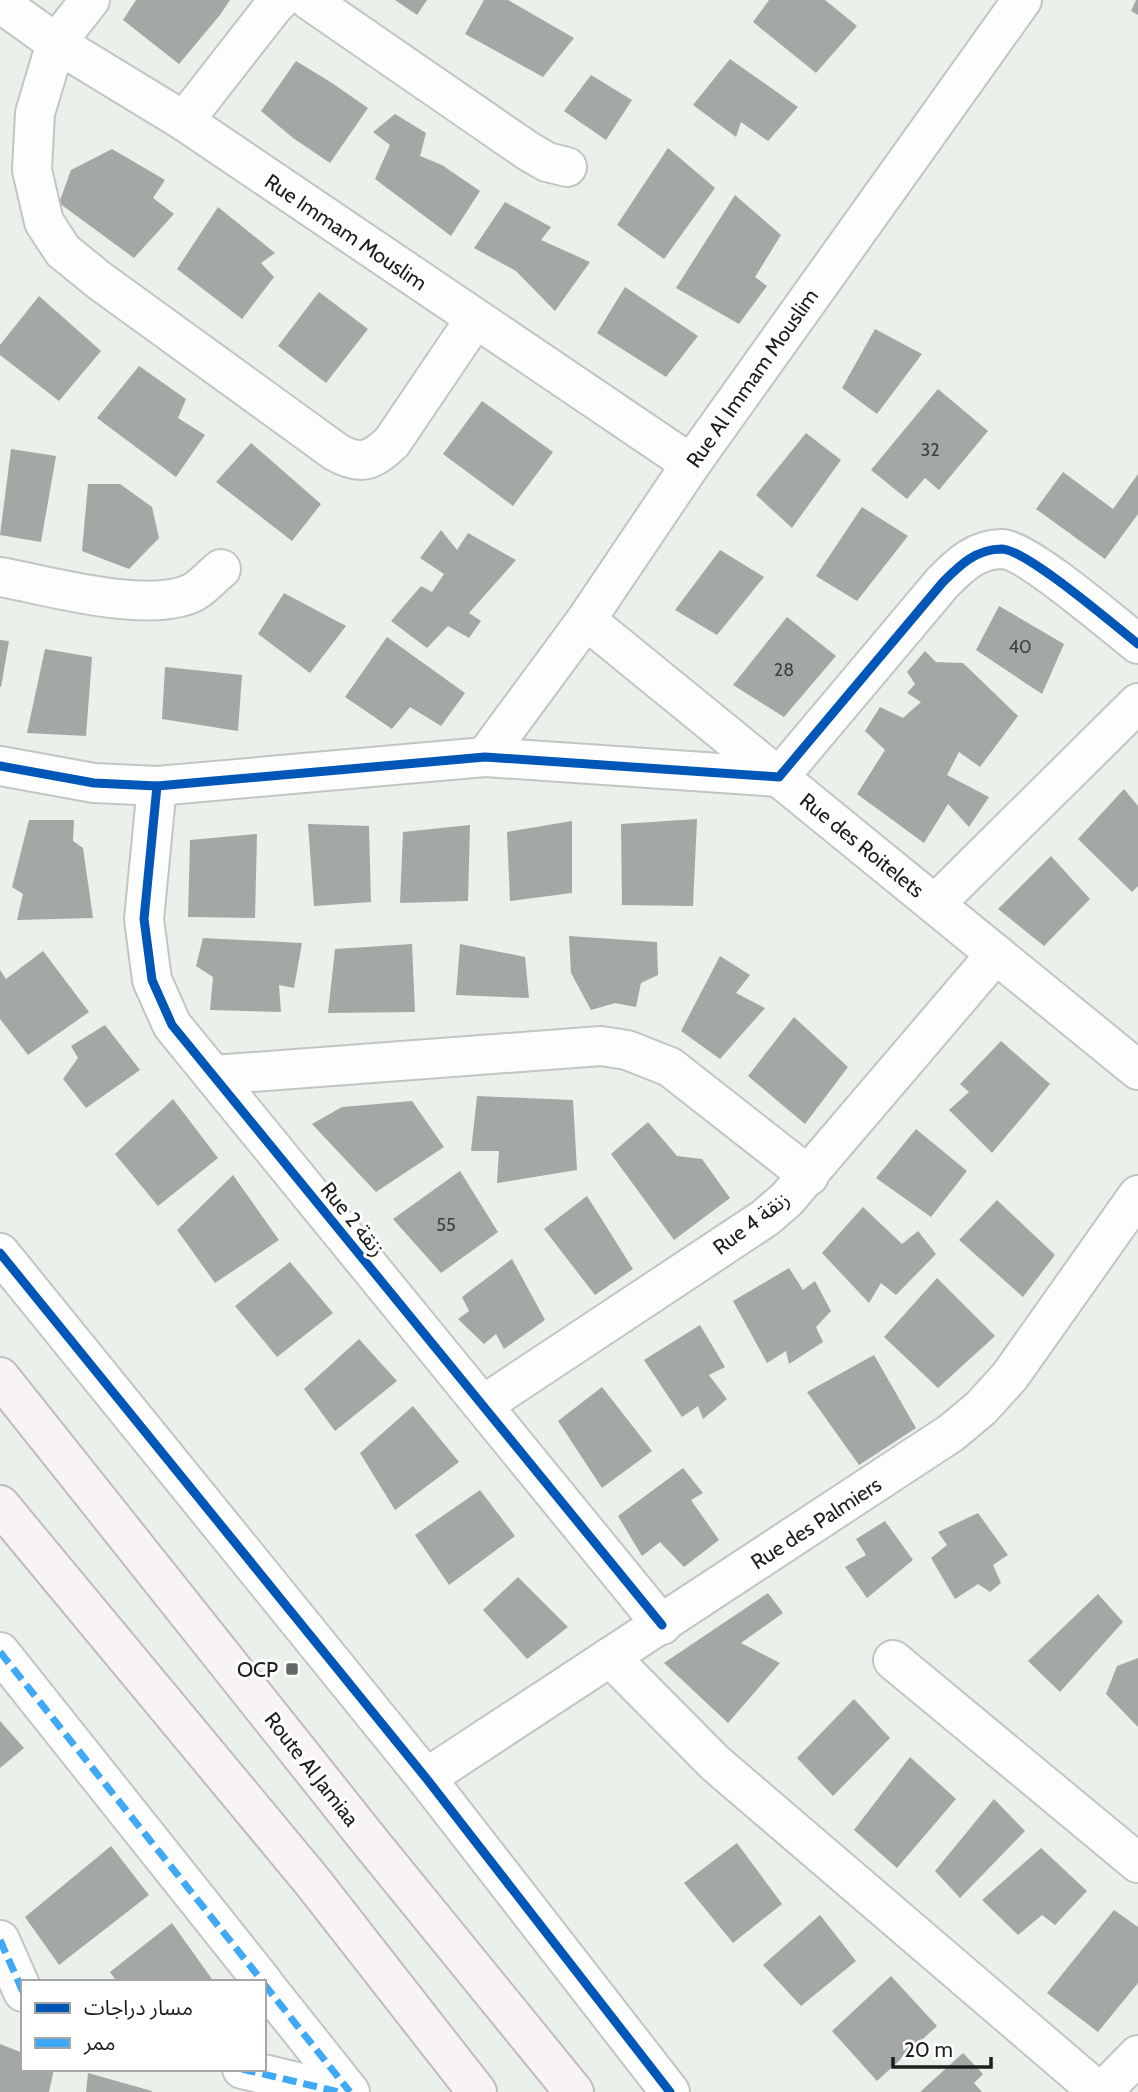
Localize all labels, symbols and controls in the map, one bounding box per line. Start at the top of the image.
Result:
street label: Rue Immam Mouslim [260,169,432,295]
street label: Rue Al Immam Mouslim [681,284,823,472]
house number: 32 [920,439,940,461]
house number: 40 [1009,636,1031,658]
house number: 28 [774,659,794,681]
street label: Rue des Roitelets [795,787,929,903]
street label: Rue 2 زنقة [316,1177,390,1261]
street label: Rue 4 زنقة [708,1186,794,1260]
house number: 55 [436,1214,456,1236]
street label: Rue des Palmiers [746,1471,886,1574]
place label: OCP [237,1657,278,1682]
marker: OCP [284,1661,300,1677]
street label: Route Al Jamiaa [260,1707,364,1831]
legend [21,1980,266,2071]
text: مسار دراجات [84,1995,193,2020]
scale bar [893,2025,991,2070]
text: ممر [83,2030,115,2055]
text: 20 m [904,2037,953,2062]

